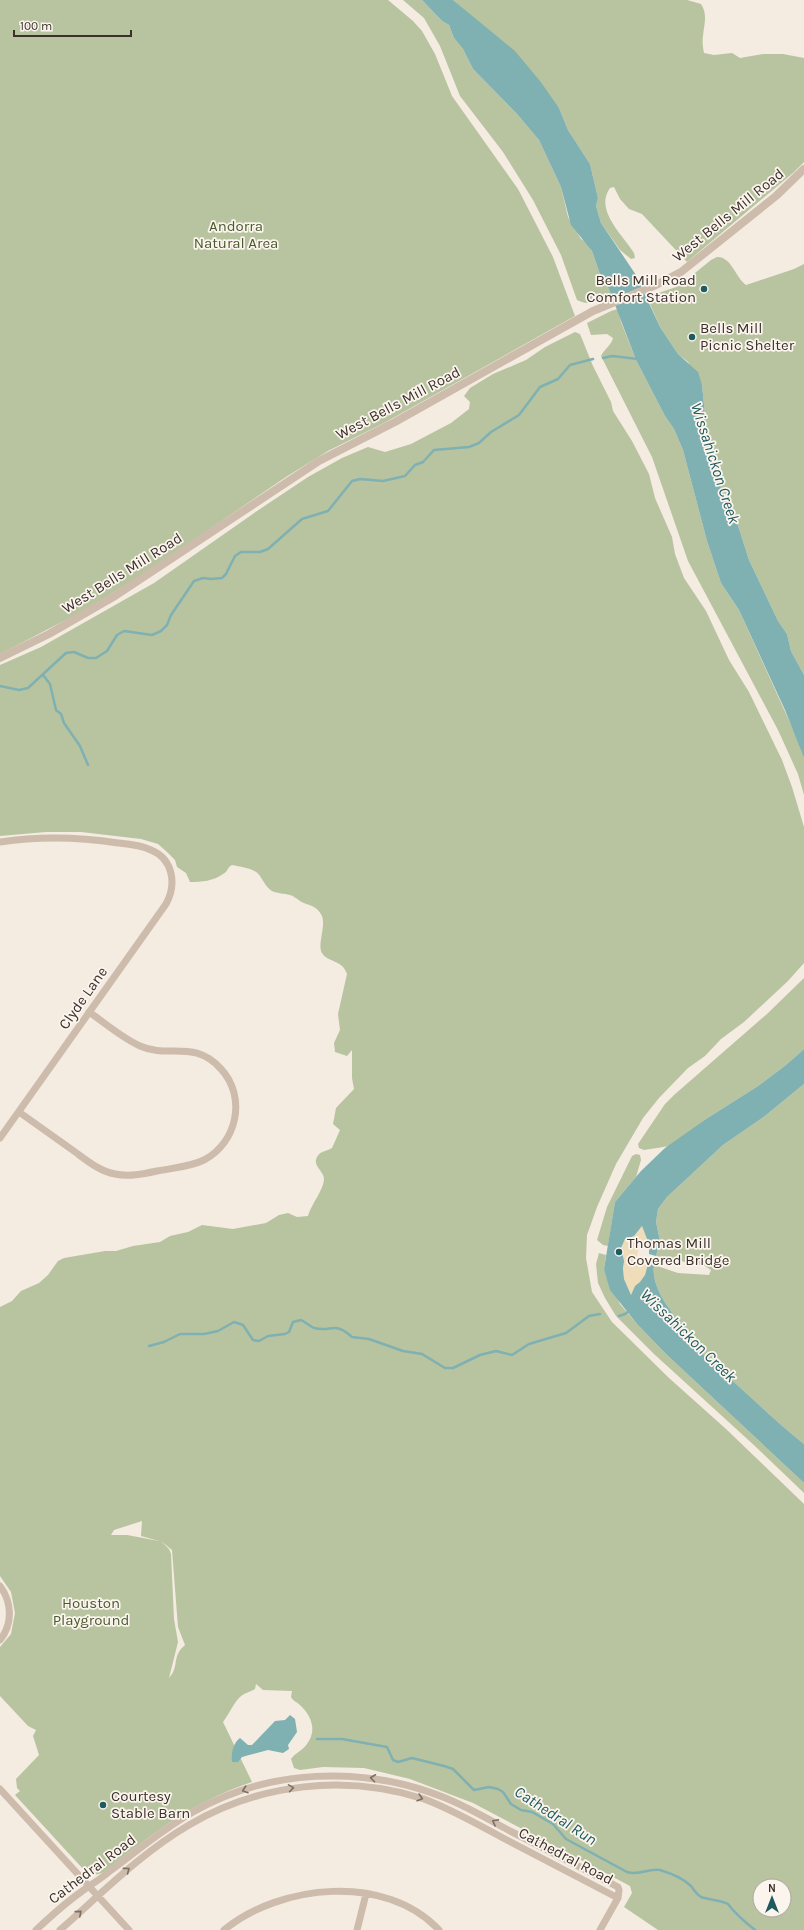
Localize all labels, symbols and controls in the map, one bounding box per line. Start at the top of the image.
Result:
scale bar [14,12,131,38]
text: 100 m [20,19,52,33]
street label: West Bells Mill Road [669,164,787,266]
park label: Andorra Natural Area [194,217,278,252]
place label: Bells Mill Road Comfort Station [586,271,696,306]
marker: Bells Mill Road Comfort Station [699,284,709,294]
place label: Bells Mill Picnic Shelter [700,319,795,354]
marker: Bells Mill Picnic Shelter [687,332,697,342]
street label: West Bells Mill Road [333,363,463,443]
water label: Wissahickon Creek [687,400,744,527]
street label: West Bells Mill Road [59,529,185,617]
street label: Clyde Lane [55,963,111,1033]
place label: Thomas Mill Covered Bridge [627,1234,729,1269]
marker: Thomas Mill Covered Bridge [614,1247,624,1257]
water label: Wissahickon Creek [637,1285,741,1387]
park label: Houston Playground [53,1594,129,1629]
one-way arrow [370,1774,376,1783]
water label: Cathedral Run [511,1782,600,1849]
one-way arrow [288,1784,294,1793]
one-way arrow [241,1785,248,1793]
place label: Courtesy Stable Barn [111,1787,190,1822]
one-way arrow [416,1793,423,1802]
marker: Courtesy Stable Barn [98,1800,108,1810]
one-way arrow [491,1820,499,1827]
street label: Cathedral Road [516,1823,616,1889]
street label: Cathedral Road [45,1830,139,1908]
one-way arrow [123,1868,130,1875]
north arrow [752,1878,792,1918]
text: N [768,1882,776,1895]
one-way arrow [74,1911,82,1918]

